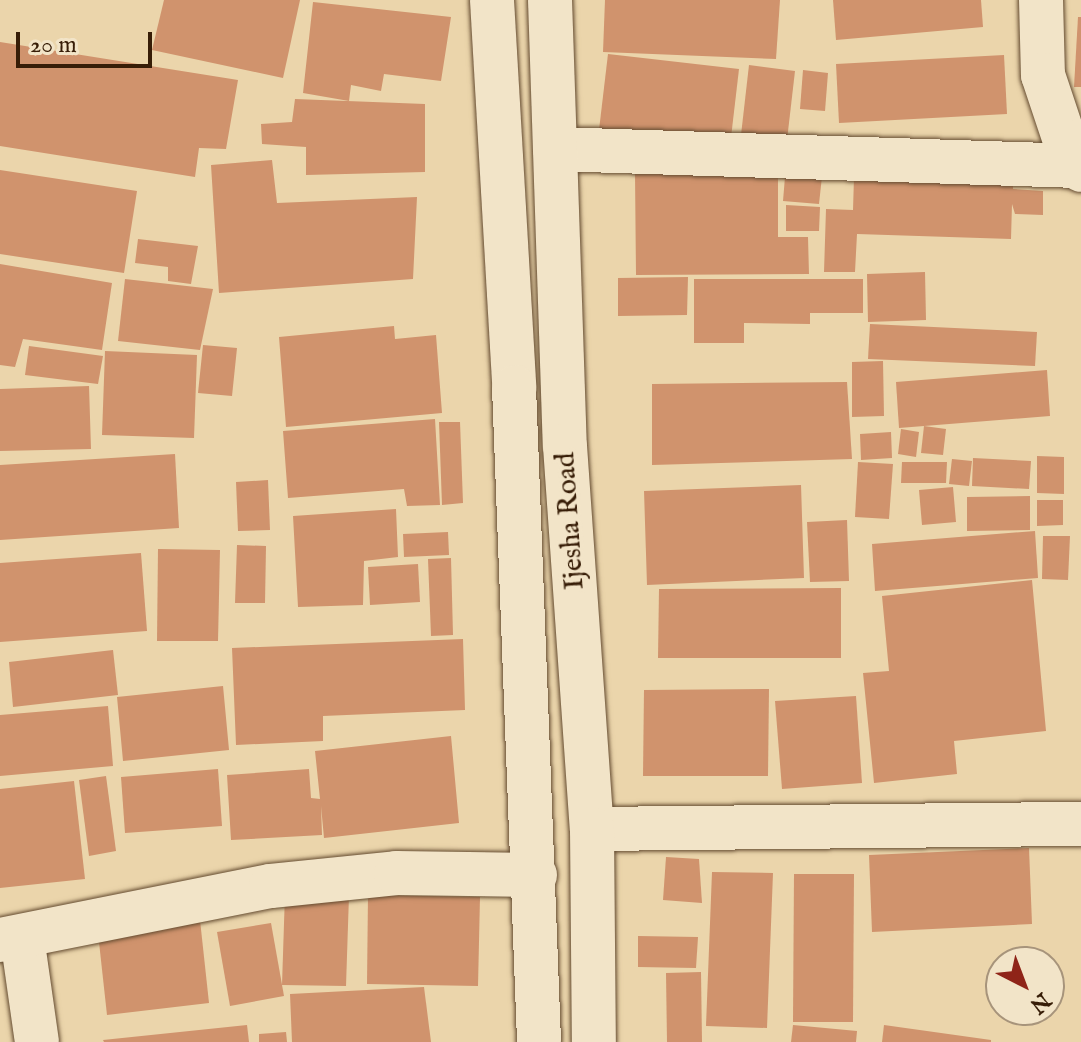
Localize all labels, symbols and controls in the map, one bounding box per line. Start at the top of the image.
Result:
scale bar [20,16,156,66]
text: 20 m [30,30,77,61]
street label: Ijesha Road [549,451,593,591]
north arrow [985,946,1065,1026]
text: N [1023,986,1056,1019]

